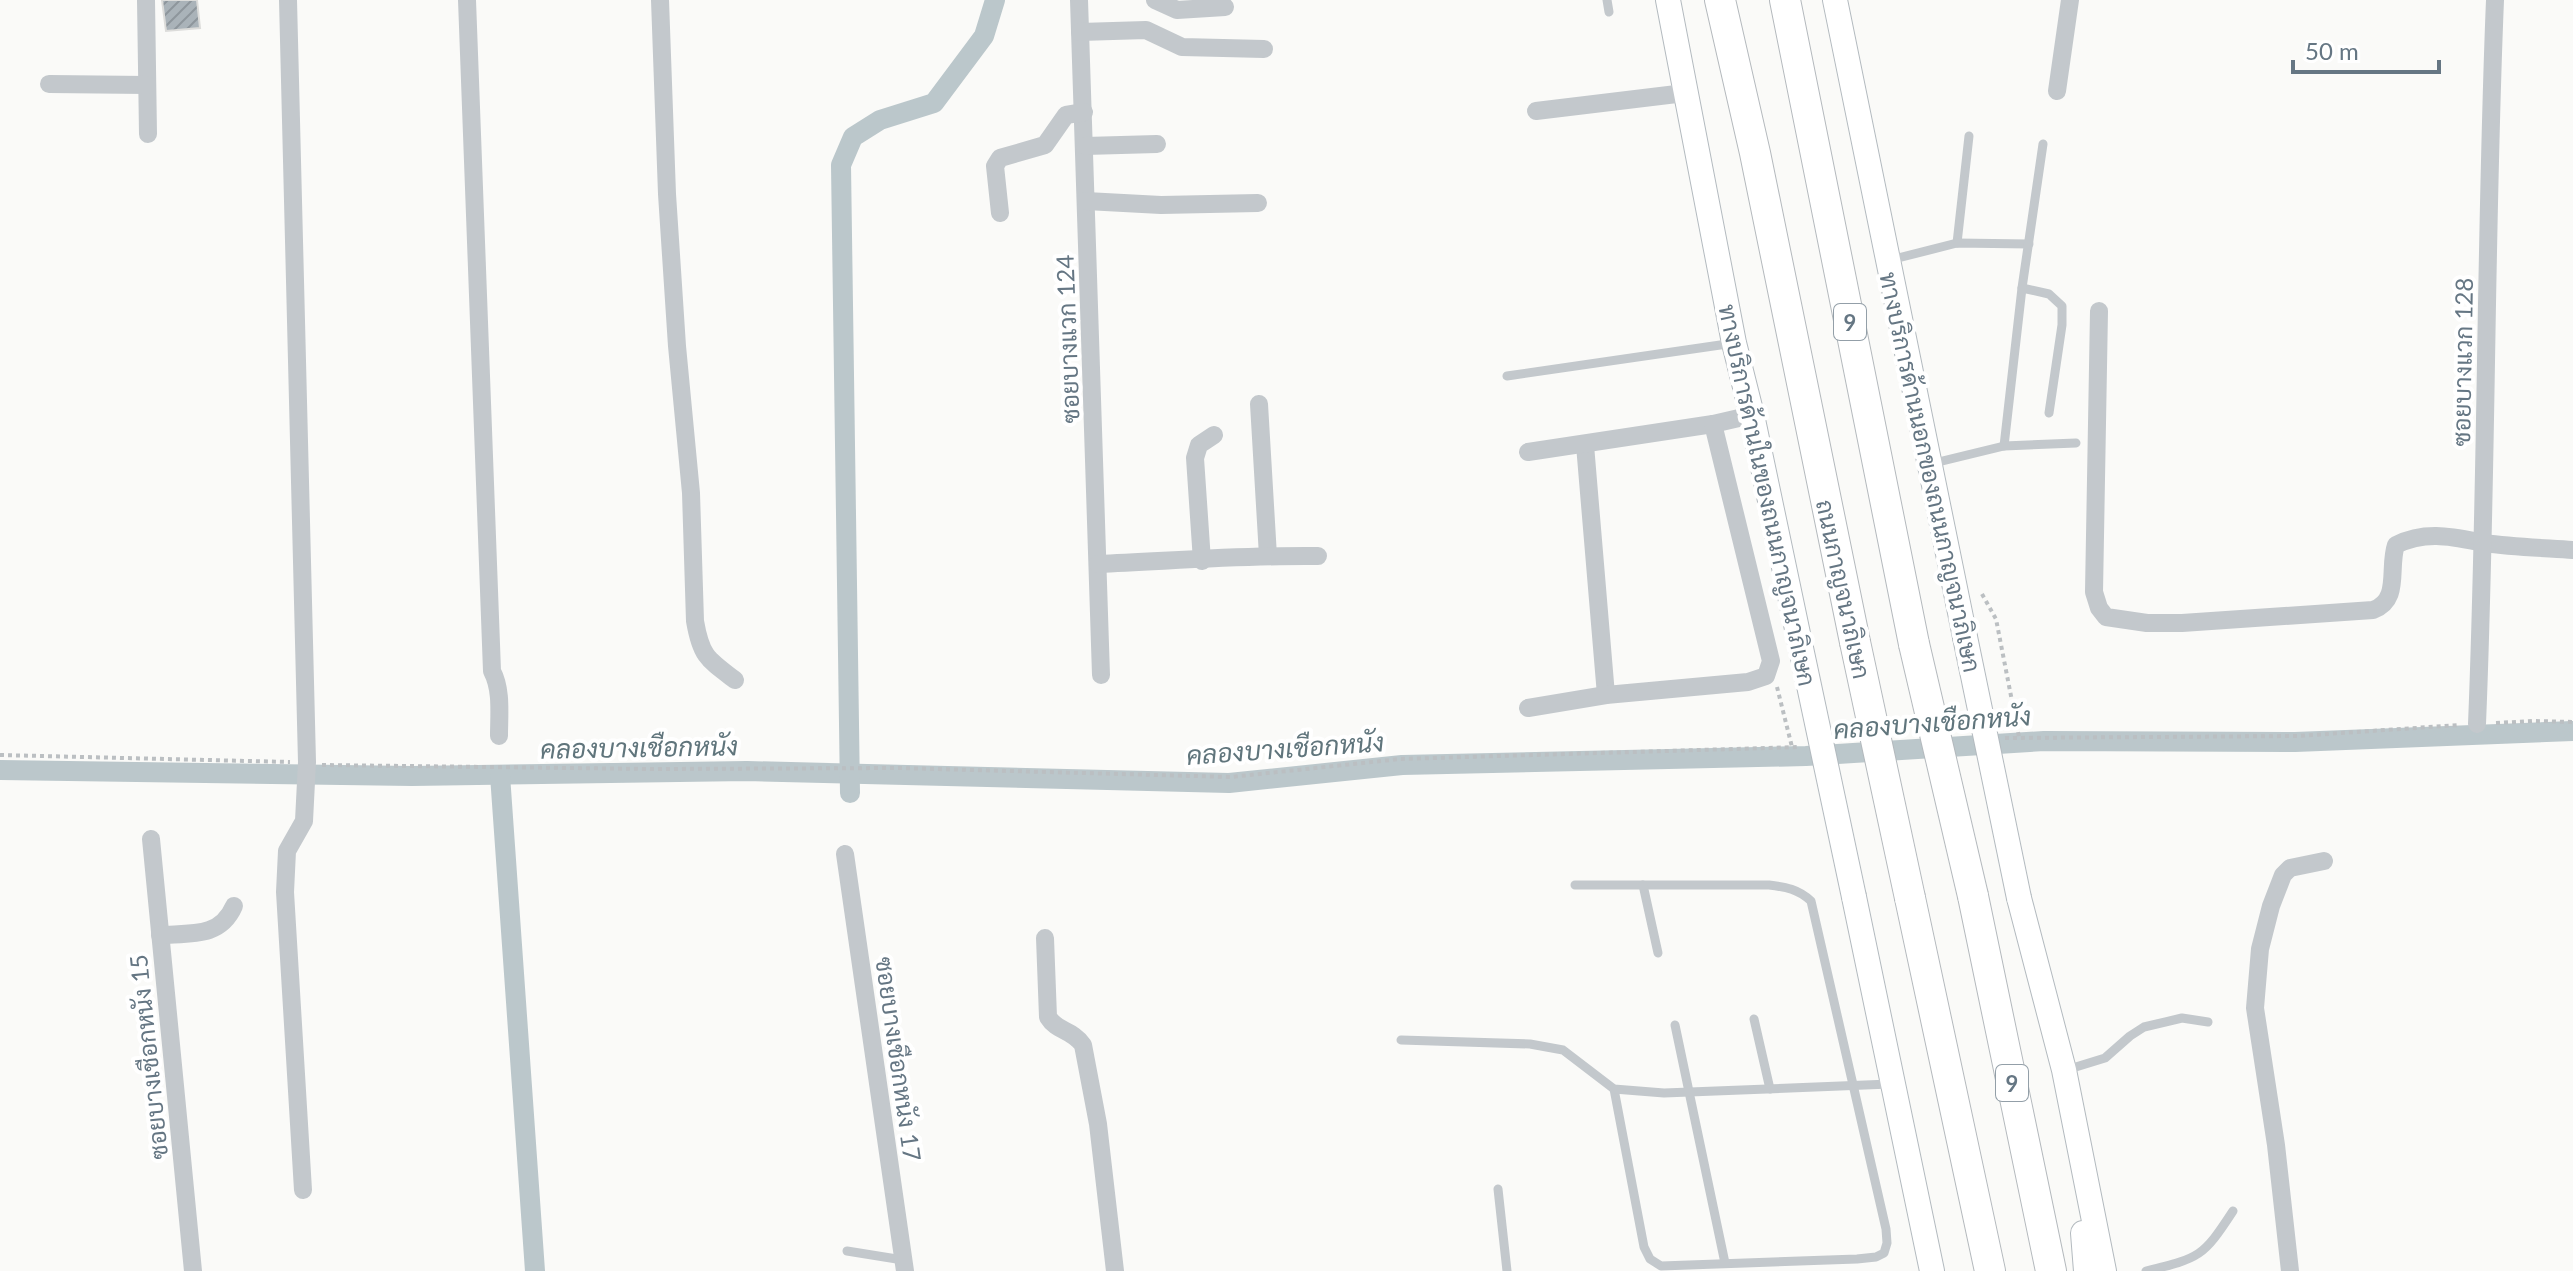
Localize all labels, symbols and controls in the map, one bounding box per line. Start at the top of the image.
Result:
scale bar [2293,24,2439,74]
text: 50 m [2305,36,2359,65]
street label: ซอยบางแวก 124 [1050,254,1084,424]
street label: ทางบริการด้านนอกของถนนกาญจนาภิเษก [1873,269,1988,675]
street label: ซอยบางแวก 128 [2446,277,2478,447]
street label: ทางบริการด้านในของถนนกาญจนาภิเษก [1712,301,1823,689]
road number: 9 [1834,304,1866,340]
street label: ถนนกาญจนาภิเษก [1810,497,1877,681]
water label: คลองบางเชือกหนัง [1832,699,2032,745]
water label: คลองบางเชือกหนัง [1185,725,1385,771]
water label: คลองบางเชือกหนัง [540,729,738,765]
street label: ซอยบางเชือกหนัง 15 [123,953,173,1161]
street label: ซอยบางเชือกหนัง 17 [870,955,928,1163]
road number: 9 [1996,1065,2028,1101]

